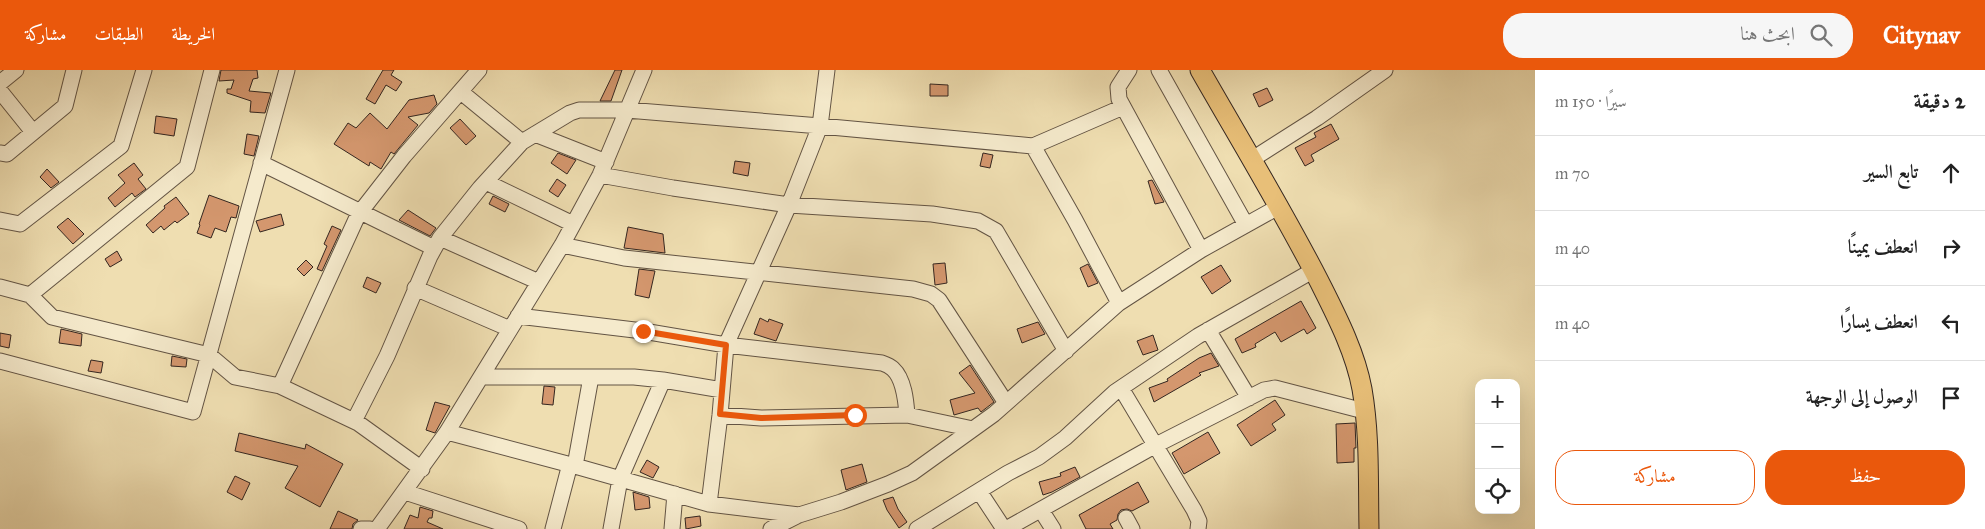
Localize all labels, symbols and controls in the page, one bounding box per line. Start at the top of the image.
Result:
search box [1503,13,1853,58]
text: Citynav [1883,20,1960,50]
icon: search [1807,21,1835,49]
text: ابحث هنا [1740,22,1795,45]
text: مشاركة [25,23,66,45]
text: الطبقات [94,23,143,45]
text: الخريطة [171,23,215,45]
text: 2 دقيقة [1913,88,1965,114]
text: سيرًا · 150 m [1555,92,1627,111]
icon: ahead [1937,159,1965,187]
text: تابع السير [1864,160,1918,183]
text: 70 m [1555,164,1590,183]
icon: right [1937,234,1965,262]
text: انعطف يمينًا [1848,235,1918,258]
text: 40 m [1555,239,1590,258]
icon: left [1937,309,1965,337]
text: انعطف يسارًا [1840,310,1918,333]
text: 40 m [1555,314,1590,333]
route end [632,320,655,343]
map controls [1475,379,1520,514]
button: + [1475,379,1520,424]
icon: arrive [1937,384,1965,412]
text: الوصول إلى الوجهة [1806,385,1918,408]
route start [844,404,867,427]
button: − [1475,424,1520,469]
button: مشاركة [1555,450,1755,505]
button: حفظ [1765,450,1965,505]
button: locate [1475,469,1520,514]

